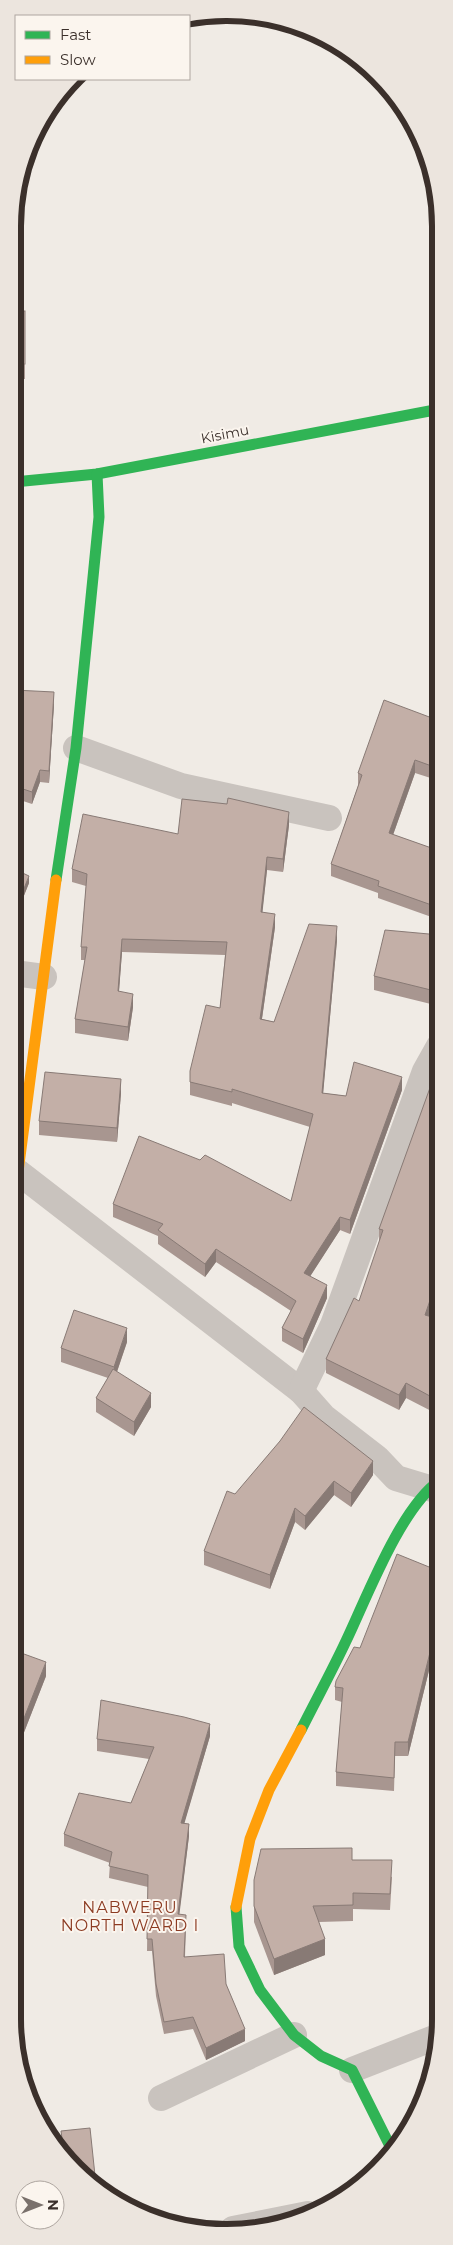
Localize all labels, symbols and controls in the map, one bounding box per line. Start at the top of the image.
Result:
legend [15,15,190,80]
text: Fast [60,25,91,44]
text: Slow [60,50,96,69]
street label: Kisimu [199,421,251,447]
district label: NABWERU NORTH WARD I [61,1898,199,1935]
north arrow [15,2180,65,2230]
text: N [44,2199,62,2211]

